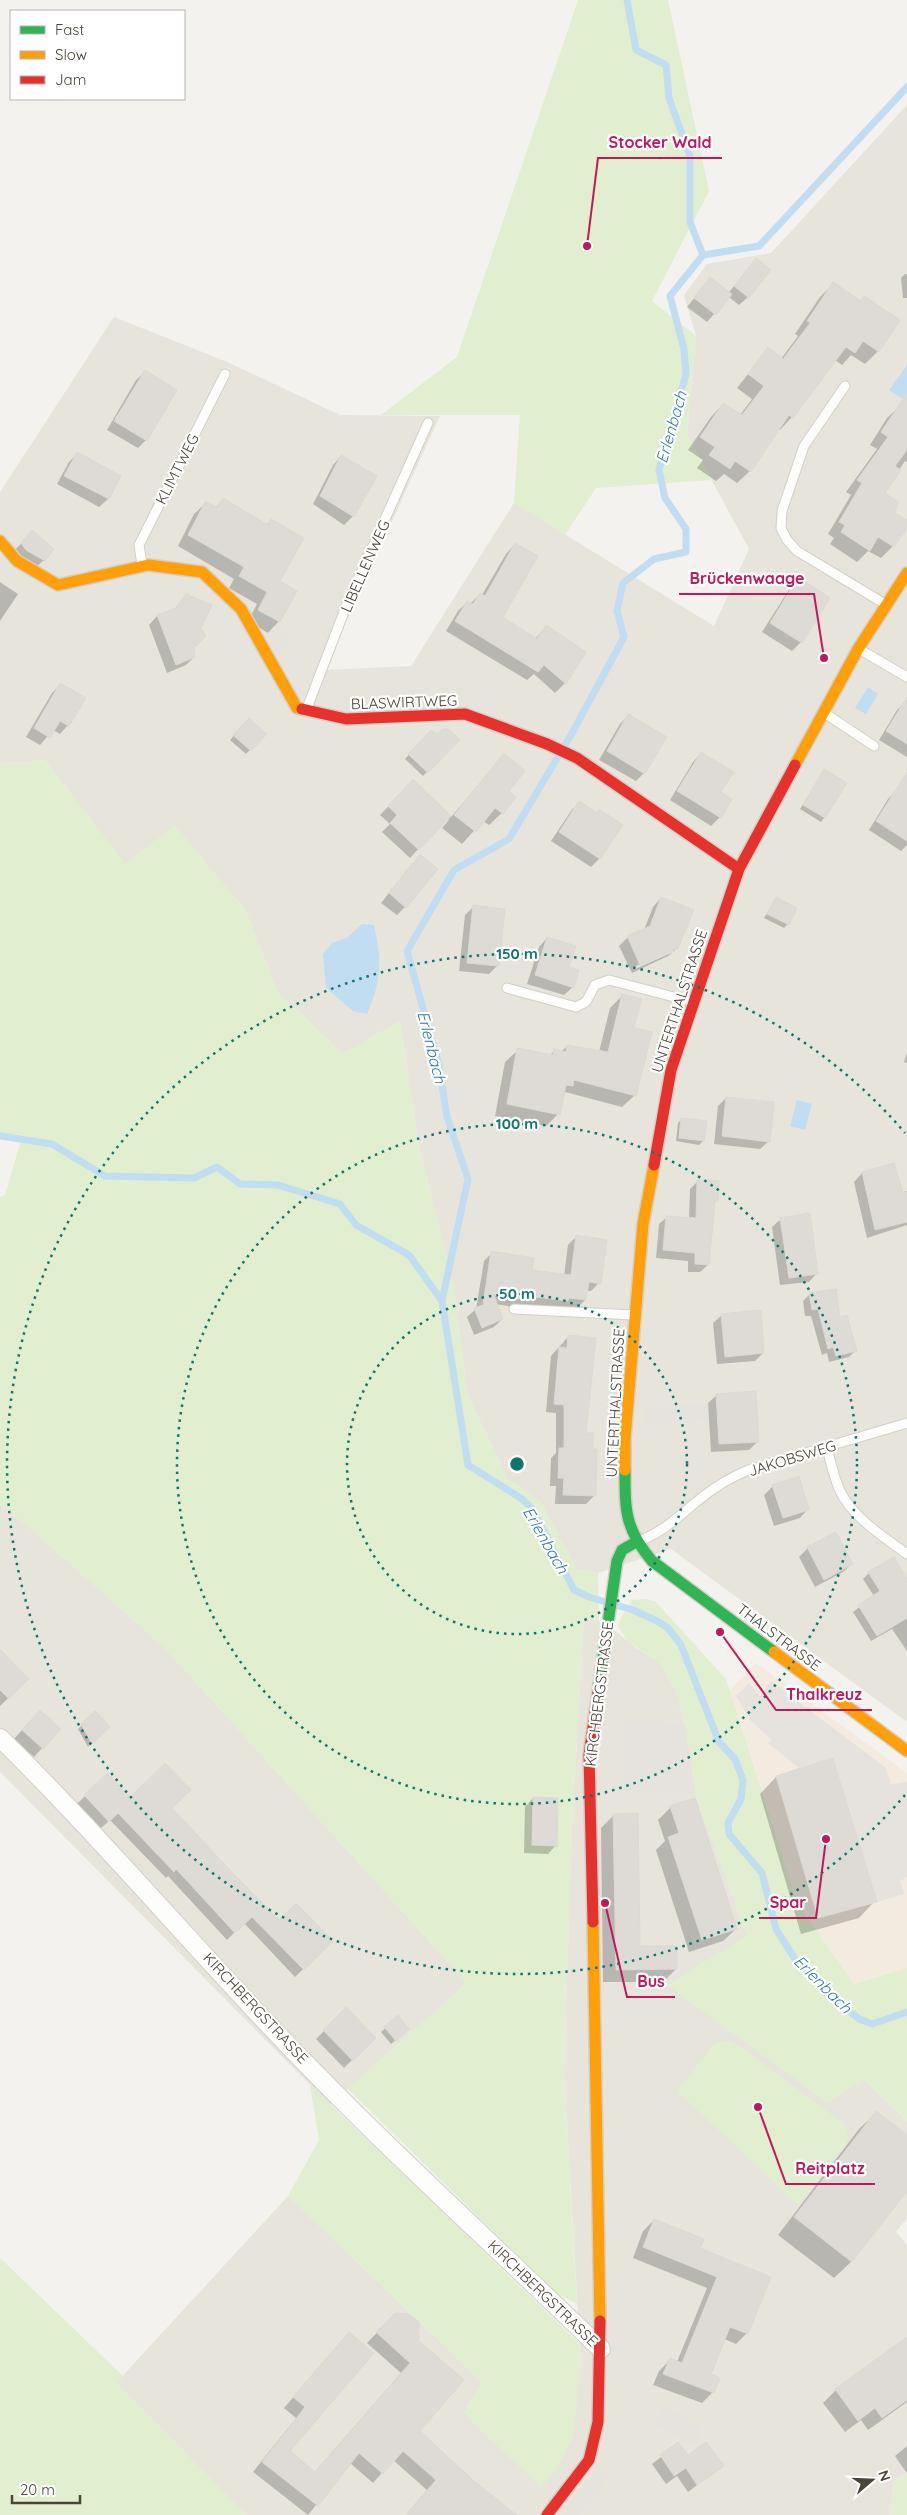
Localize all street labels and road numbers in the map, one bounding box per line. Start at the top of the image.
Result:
street label: KLIMTWEG [151,430,203,508]
street label: LIBELLENWEG [336,517,394,615]
street label: BLASWIRTWEG [350,691,458,713]
street label: UNTERTHALSTRASSE [647,927,711,1075]
street label: UNTERTHALSTRASSE [602,1328,628,1478]
street label: JAKOBSWEG [746,1436,838,1480]
street label: THALSTRASSE [733,1599,825,1675]
street label: KIRCHBERGSTRASSE [581,1621,617,1767]
street label: KIRCHBERGSTRASSE [199,1948,313,2068]
street label: KIRCHBERGSTRASSE [484,2236,602,2350]

